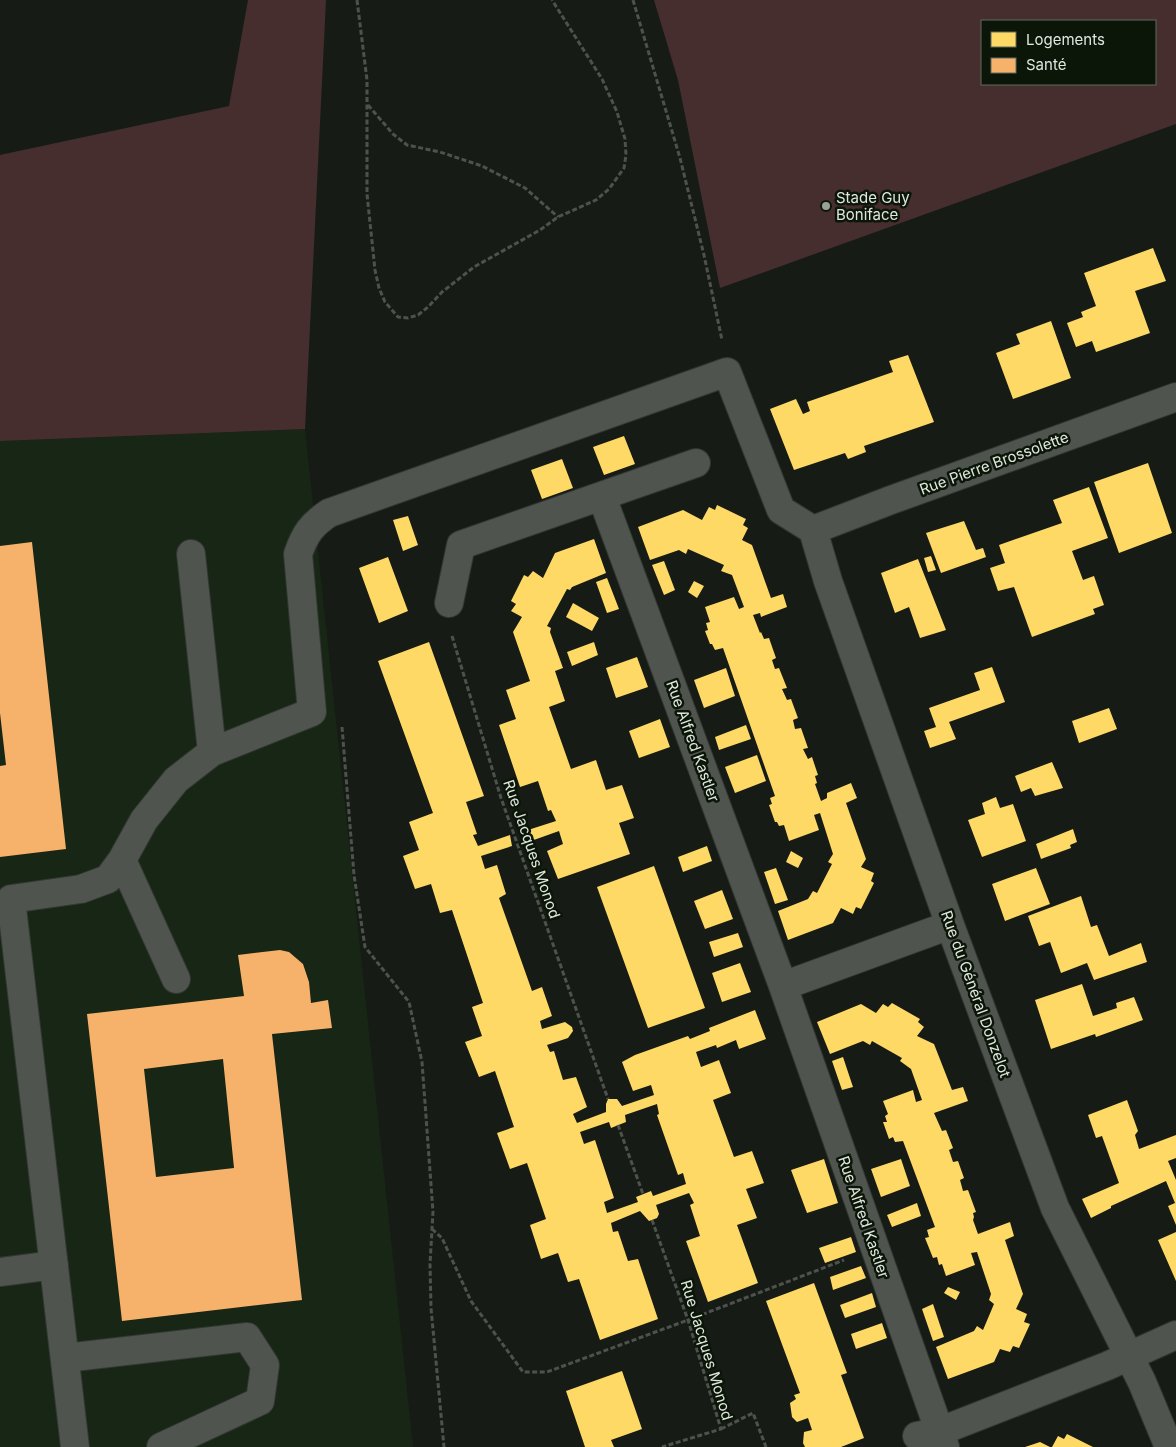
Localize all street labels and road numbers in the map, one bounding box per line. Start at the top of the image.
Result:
street label: Rue Pierre Brossolette [917,427,1071,499]
street label: Rue Alfred Kastler [662,678,724,805]
street label: Rue Jacques Monod [499,777,565,921]
street label: Rue du Général Donzelot [937,908,1015,1080]
street label: Rue Alfred Kastler [834,1153,894,1281]
street label: Rue Jacques Monod [677,1278,737,1422]

